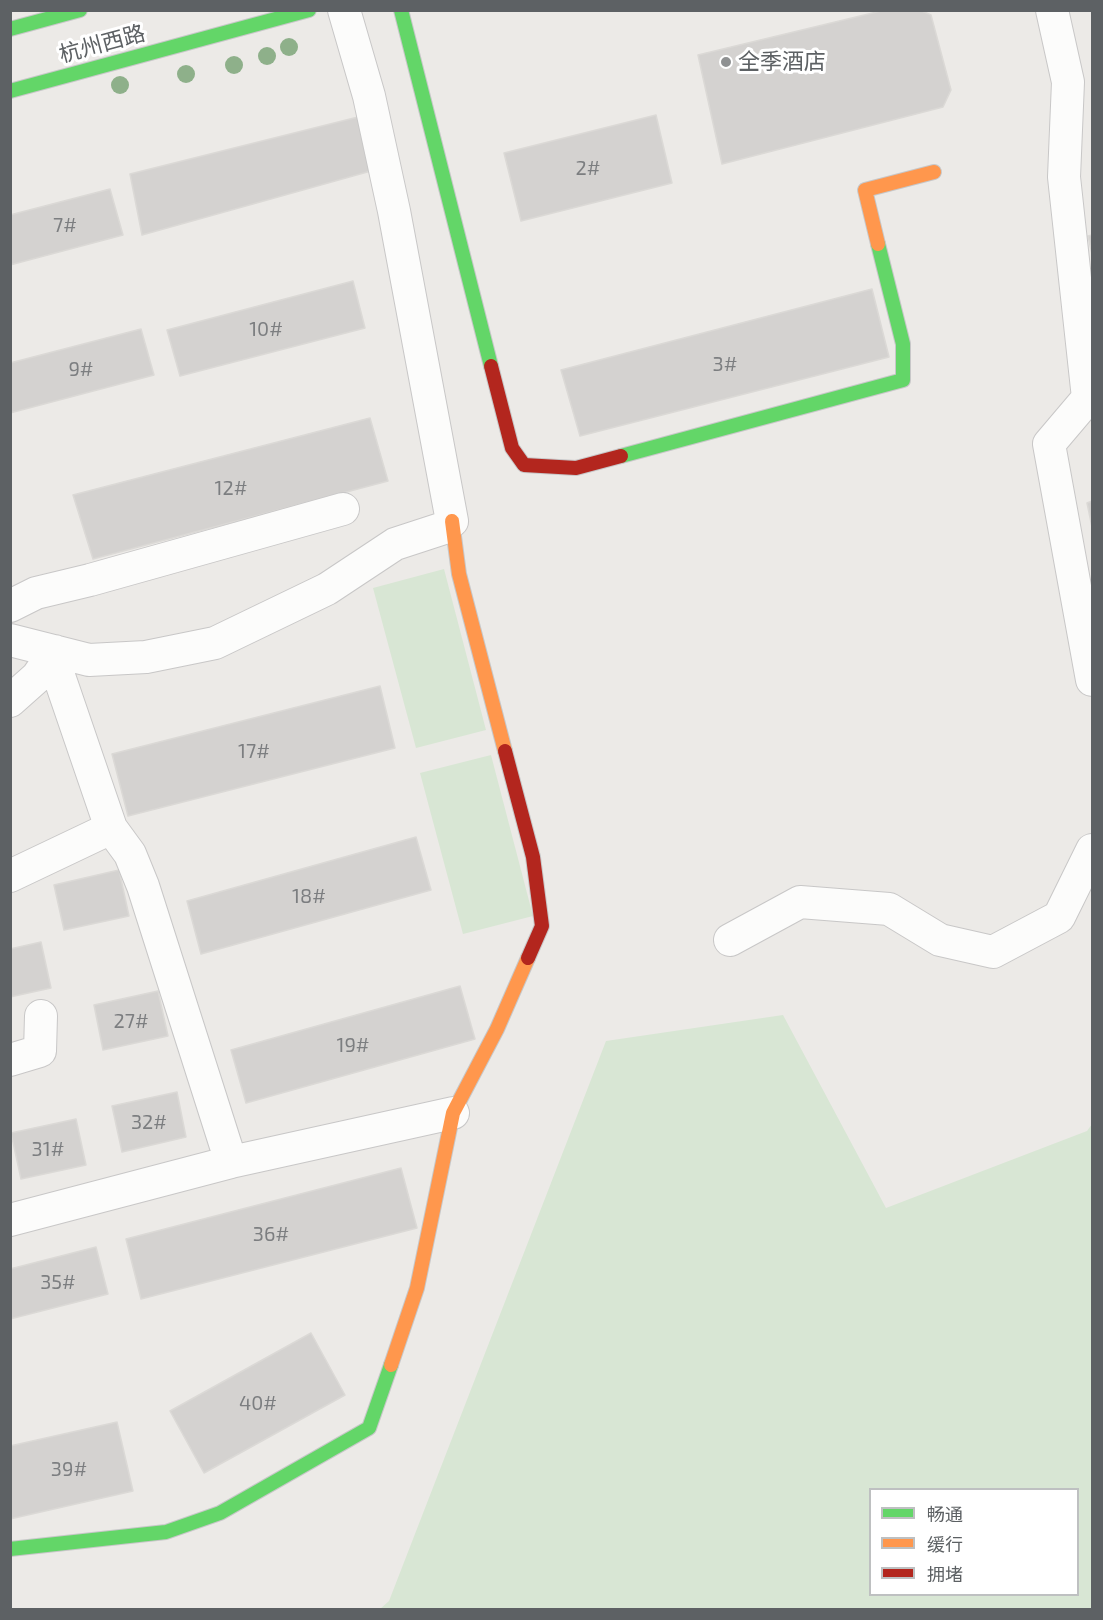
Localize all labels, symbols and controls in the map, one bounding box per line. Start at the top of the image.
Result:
street label: 杭州西路 [56,20,148,68]
place label: 全季酒店 [738,49,826,75]
marker: 全季酒店 [719,55,733,69]
house number: 2# [576,156,600,180]
house number: 7# [53,213,77,237]
house number: 10# [249,317,283,341]
house number: 3# [713,352,737,376]
house number: 9# [68,357,94,381]
house number: 12# [215,476,247,500]
house number: 17# [238,739,270,763]
house number: 18# [292,884,326,908]
house number: 27# [113,1009,149,1033]
house number: 19# [336,1033,370,1057]
house number: 32# [131,1110,167,1134]
house number: 31# [32,1137,64,1161]
house number: 36# [253,1222,289,1246]
house number: 35# [40,1270,76,1294]
house number: 40# [239,1391,277,1415]
house number: 39# [51,1457,87,1481]
legend [869,1488,1079,1596]
text: 畅通 [927,1503,963,1525]
text: 缓行 [927,1533,963,1555]
text: 拥堵 [927,1563,963,1585]

